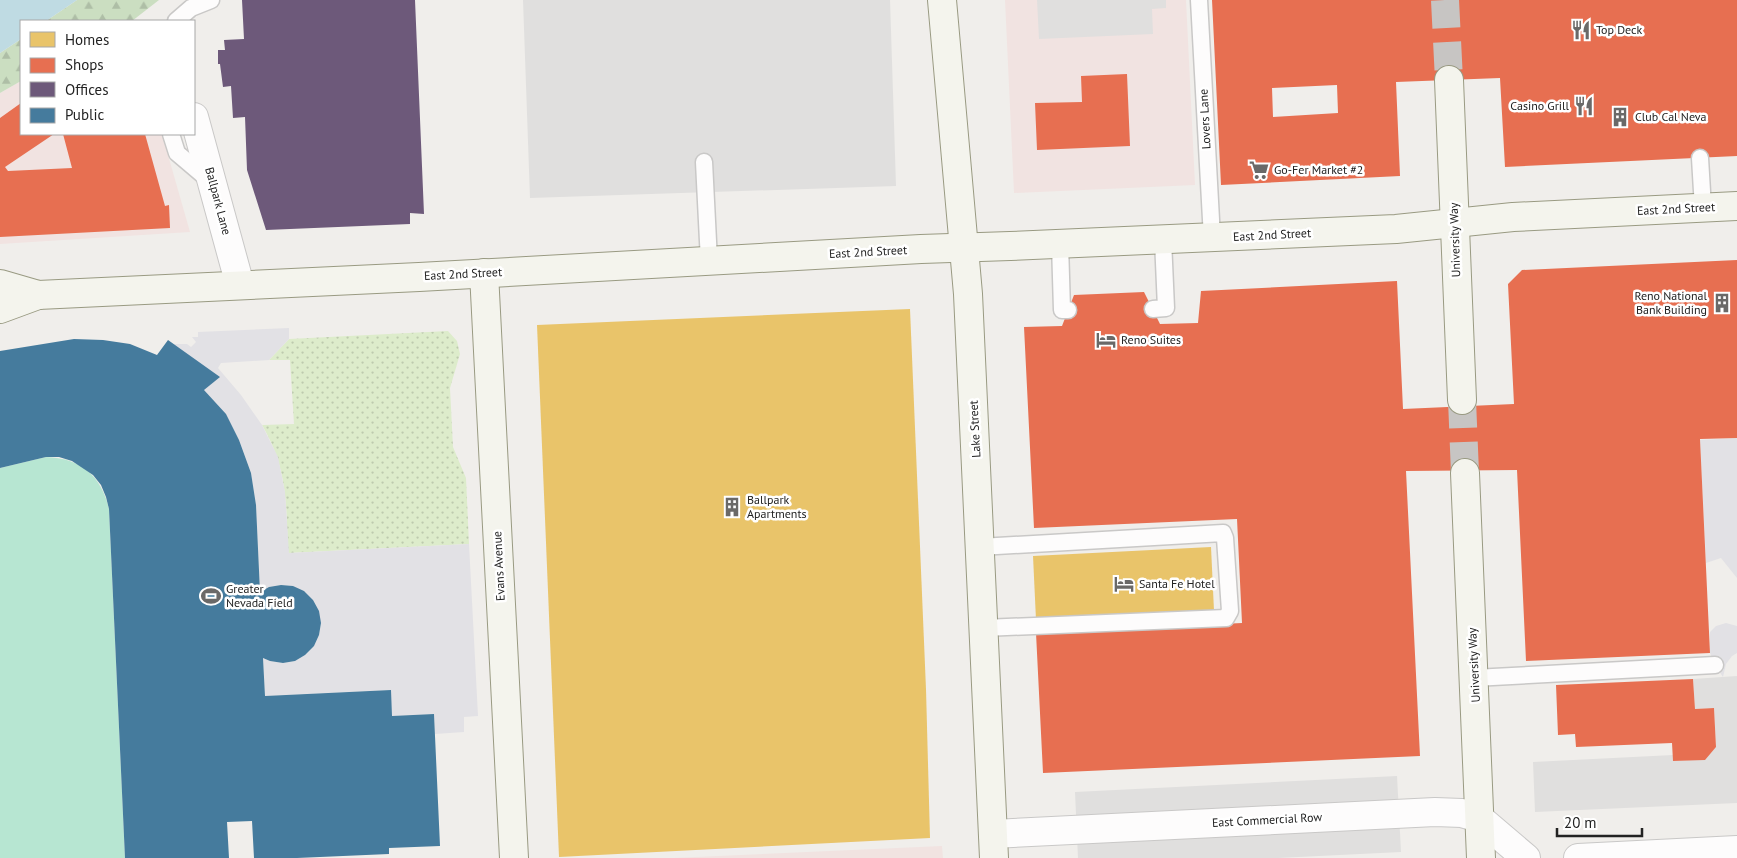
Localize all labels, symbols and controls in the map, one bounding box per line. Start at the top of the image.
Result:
restaurant icon: Top Deck [1570,19,1592,41]
legend [20,20,195,135]
place label: Top Deck [1596,22,1642,37]
text: Homes [65,30,109,49]
text: Shops [65,55,104,74]
text: Offices [65,80,109,99]
street label: Lovers Lane [1195,88,1214,150]
restaurant icon: Casino Grill [1573,95,1595,117]
place label: Casino Grill [1510,98,1569,113]
text: Public [65,105,104,124]
building icon: Club Cal Neva [1609,106,1631,128]
place label: Club Cal Neva [1635,109,1707,124]
supermarket icon: Go-Fer Market #2 [1248,159,1270,181]
place label: Go-Fer Market #2 [1274,162,1363,177]
street label: Ballpark Lane [202,165,235,236]
street label: East 2nd Street [1637,199,1715,218]
street label: University Way [1446,202,1463,278]
street label: East 2nd Street [1233,225,1311,244]
street label: East 2nd Street [829,242,907,261]
street label: East 2nd Street [424,264,502,283]
place label: Reno National Bank Building [1634,288,1707,317]
building icon: Reno National Bank Building [1711,292,1733,314]
hotel icon: Reno Suites [1095,329,1117,351]
place label: Reno Suites [1121,332,1181,347]
street label: Lake Street [966,400,983,458]
place label: Ballpark Apartments [747,492,807,521]
building icon: Ballpark Apartments [721,496,743,518]
street label: Evans Avenue [489,531,508,601]
hotel icon: Santa Fe Hotel [1113,573,1135,595]
place label: Santa Fe Hotel [1139,576,1215,591]
place label: Greater Nevada Field [226,581,293,610]
sports icon: Greater Nevada Field [200,585,222,607]
street label: University Way [1464,627,1483,703]
scale bar [1557,806,1642,838]
street label: East Commercial Row [1212,809,1323,830]
text: 20 m [1564,813,1597,832]

